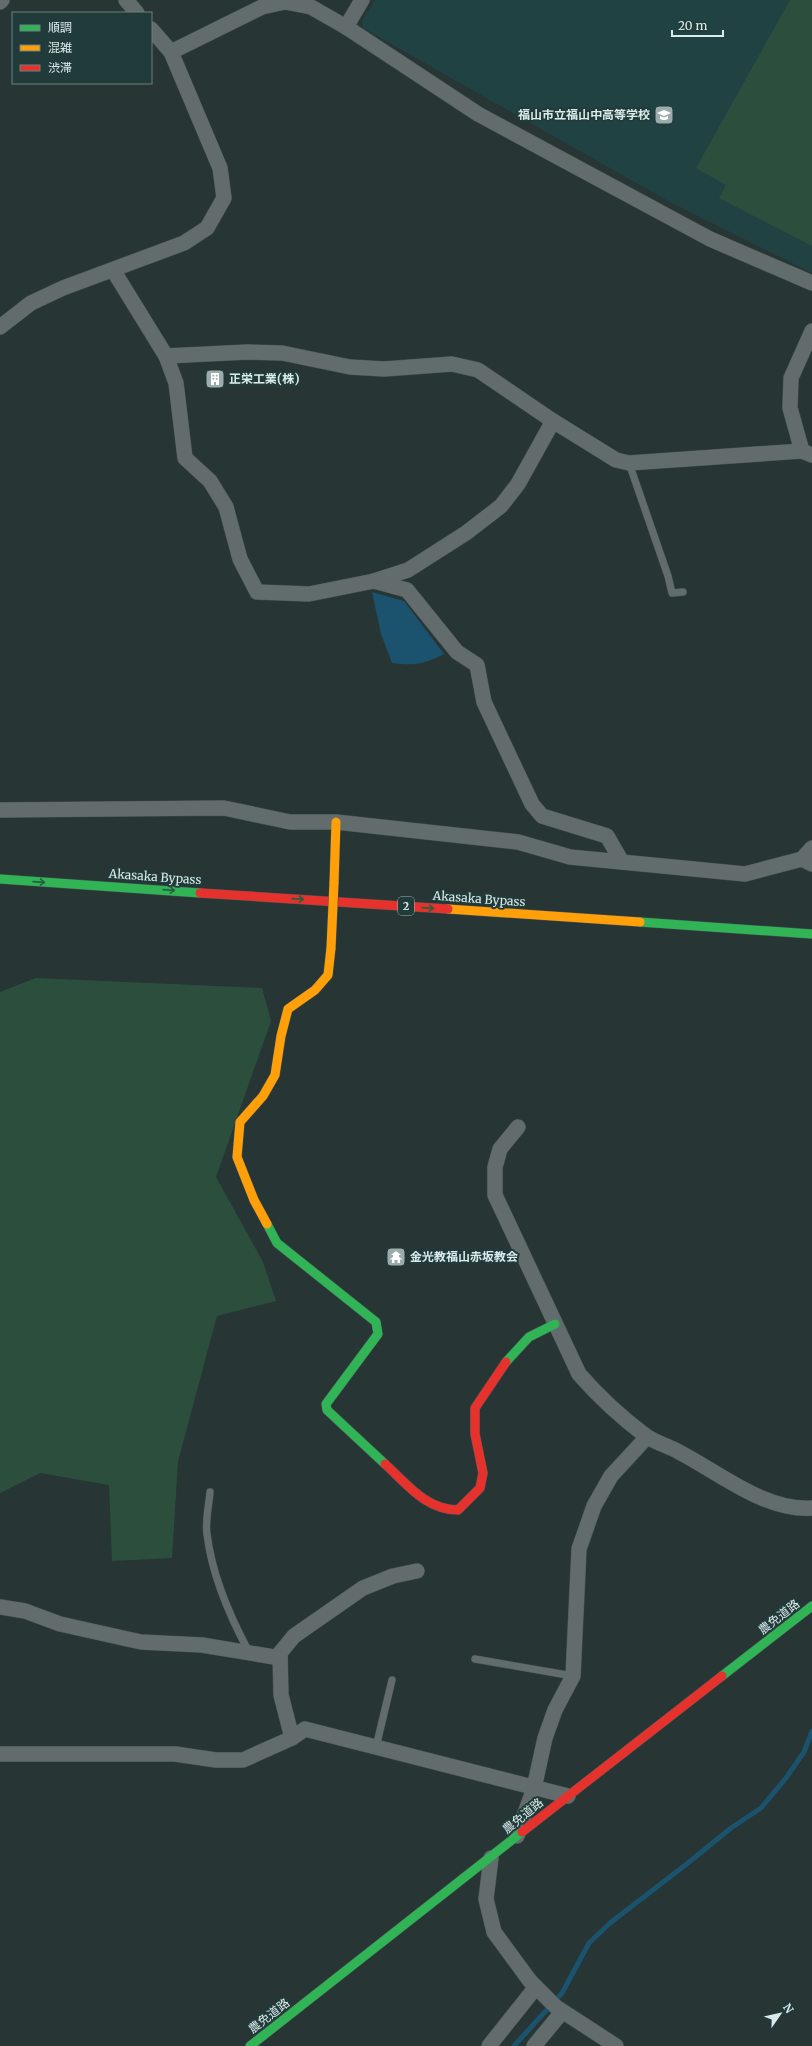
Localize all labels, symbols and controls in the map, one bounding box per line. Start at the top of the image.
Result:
legend [12,12,152,84]
scale bar [672,12,723,38]
text: 20 m [678,18,707,33]
text: 順調 [48,20,72,35]
text: 混雑 [48,40,72,55]
text: 渋滞 [48,60,72,75]
school or university icon: 福山市立福山中高等学校 [653,104,675,126]
place label: 福山市立福山中高等学校 [518,107,650,122]
building icon: 正栄工業(株) [204,368,226,390]
place label: 正栄工業(株) [229,371,300,386]
street label: Akasaka Bypass [107,866,202,887]
one-way arrow [32,878,45,885]
one-way arrow [162,887,175,894]
street label: Akasaka Bypass [431,888,526,909]
one-way arrow [291,895,304,903]
road number: 2 [398,897,414,915]
one-way arrow [421,904,434,911]
temple icon: 金光教福山赤坂教会 [385,1246,407,1268]
place label: 金光教福山赤坂教会 [410,1249,518,1264]
street label: 農免道路 [755,1596,802,1637]
street label: 農免道路 [499,1795,546,1837]
north arrow [760,1994,800,2034]
street label: 農免道路 [245,1995,292,2036]
text: N [780,2001,797,2016]

